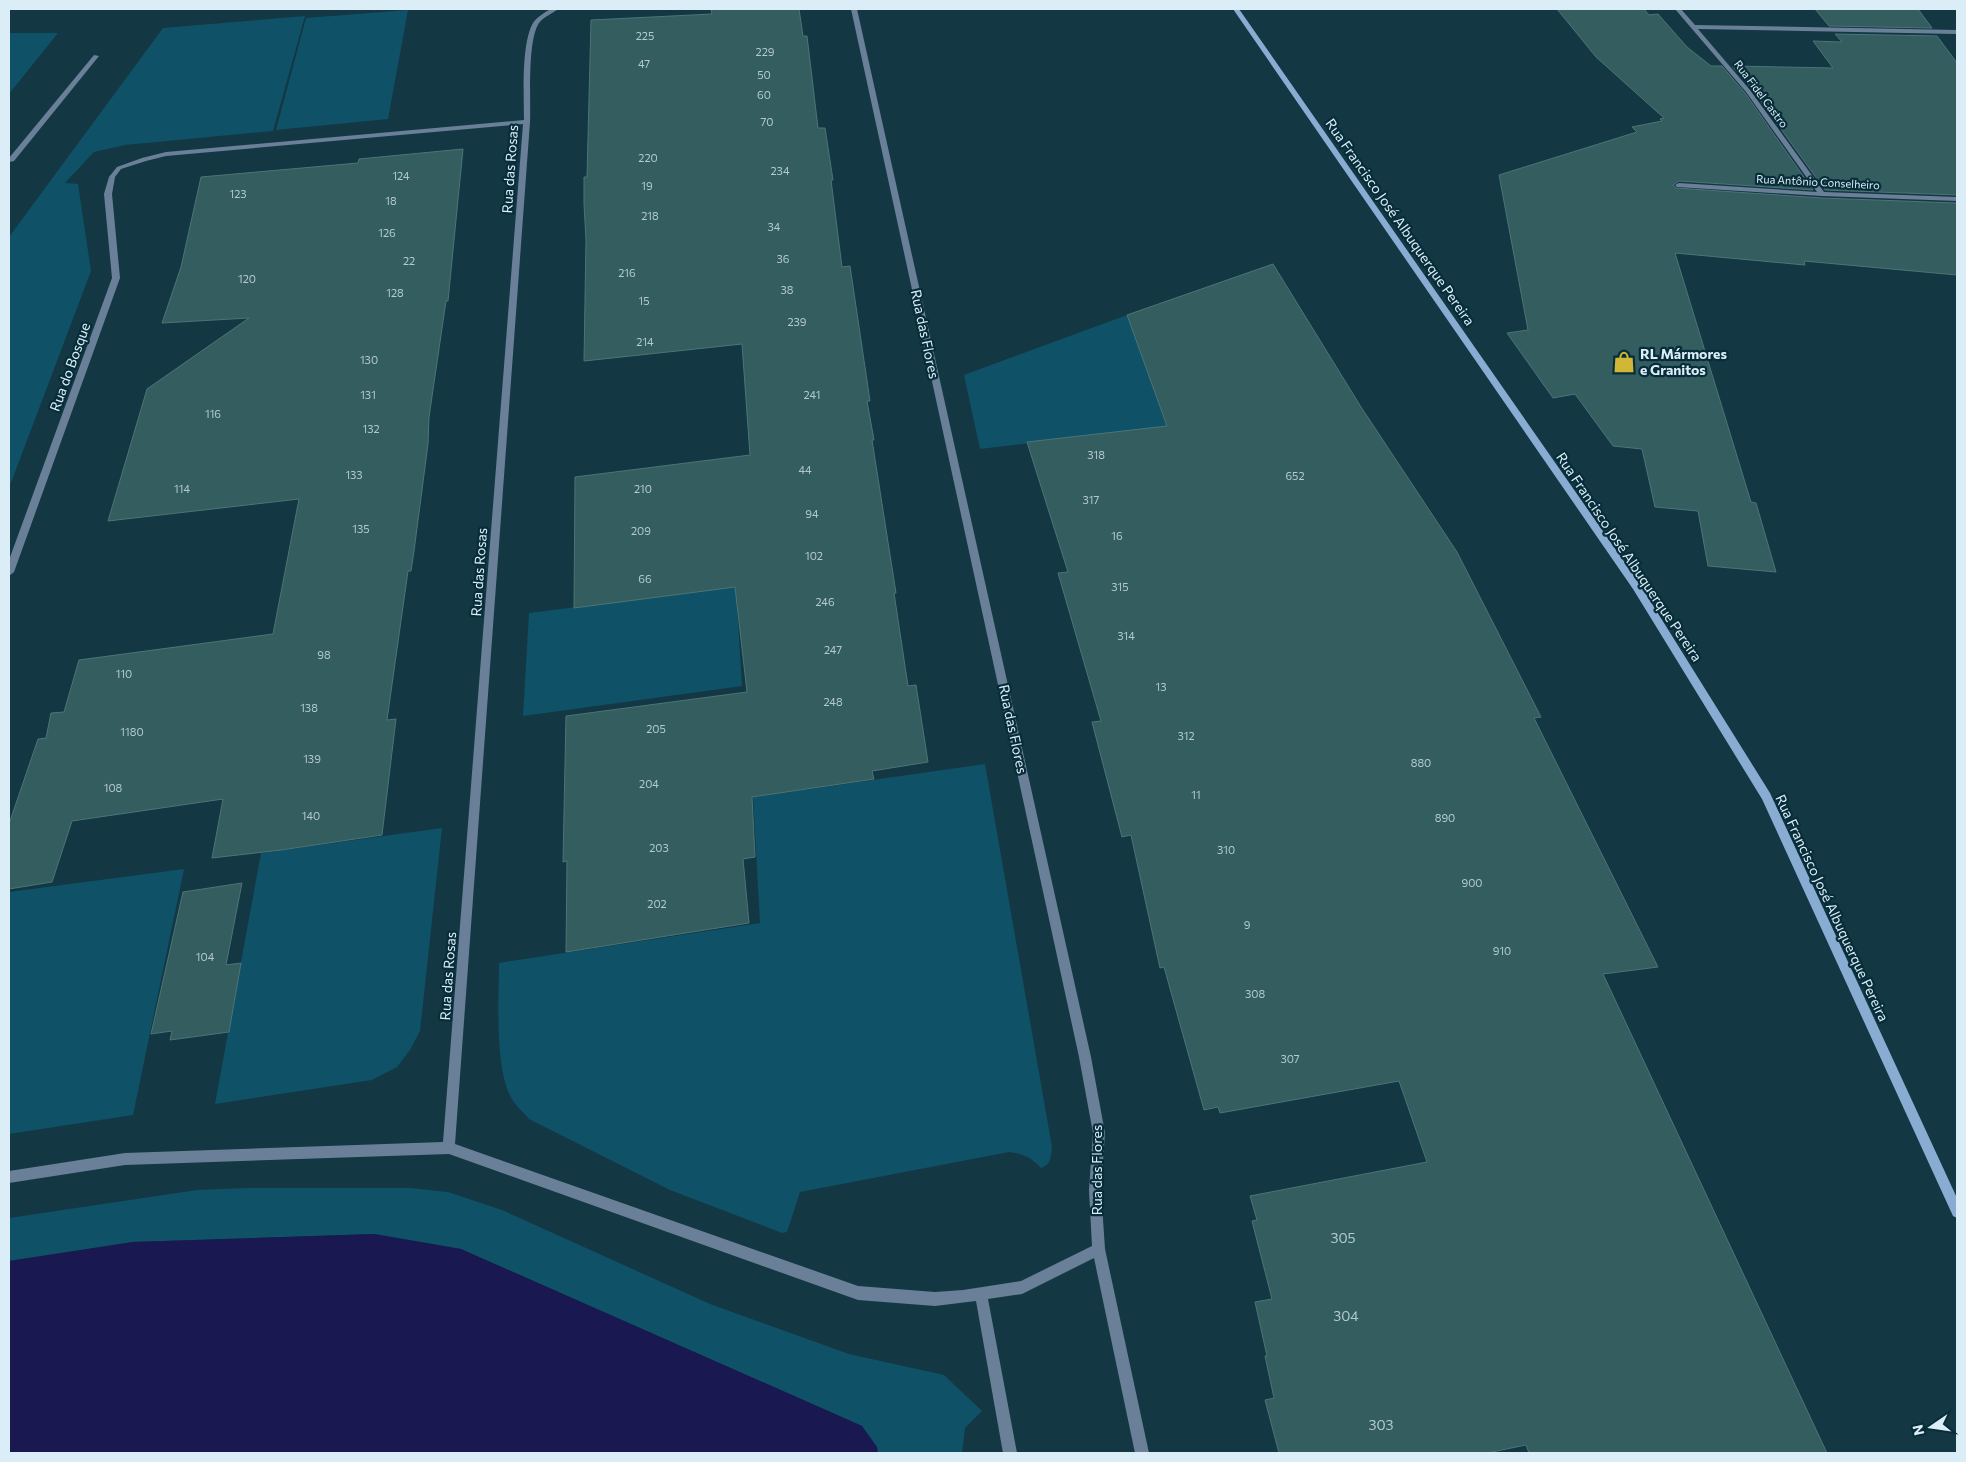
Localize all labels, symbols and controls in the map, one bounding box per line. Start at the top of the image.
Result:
house number: 225 [636,29,654,42]
house number: 229 [756,45,775,58]
house number: 47 [638,57,650,70]
street label: Rua Fidel Castro [1732,57,1791,130]
house number: 50 [757,68,771,81]
house number: 60 [757,88,771,101]
house number: 70 [761,115,773,128]
street label: Rua Francisco José Albuquerque Pereira [1322,115,1479,328]
street label: Rua das Rosas [498,124,521,214]
house number: 220 [638,151,658,164]
house number: 234 [771,164,790,177]
house number: 124 [392,169,410,182]
street label: Rua Antônio Conselheiro [1756,172,1881,191]
house number: 19 [641,179,653,192]
house number: 123 [229,187,247,200]
house number: 18 [385,194,397,207]
house number: 218 [641,209,659,222]
house number: 34 [768,220,781,233]
house number: 126 [378,226,396,239]
house number: 36 [777,252,790,265]
house number: 22 [403,254,415,267]
house number: 216 [618,266,636,279]
house number: 120 [238,272,256,285]
house number: 38 [781,283,794,296]
house number: 128 [386,286,404,299]
street label: Rua das Flores [908,288,943,380]
house number: 15 [638,294,650,307]
house number: 239 [787,315,807,328]
street label: Rua do Bosque [46,320,93,414]
house number: 214 [636,335,654,348]
place label: RL Mármores e Granitos [1640,345,1727,378]
shop icon: RL Mármores e Granitos [1611,349,1637,375]
house number: 130 [360,353,378,366]
house number: 131 [360,388,376,401]
house number: 241 [804,388,820,401]
house number: 116 [205,407,221,420]
house number: 132 [362,422,380,435]
house number: 318 [1087,448,1105,461]
street label: Rua Francisco José Albuquerque Pereira [1553,449,1706,664]
house number: 44 [798,463,812,476]
house number: 133 [345,468,363,481]
house number: 652 [1285,469,1305,482]
house number: 114 [174,482,190,495]
house number: 210 [634,482,652,495]
house number: 317 [1083,493,1100,506]
house number: 94 [805,507,819,520]
house number: 135 [352,522,370,535]
house number: 209 [631,524,651,537]
street label: Rua das Rosas [467,527,490,617]
house number: 16 [1111,529,1123,542]
house number: 102 [805,549,823,562]
house number: 66 [638,572,652,585]
house number: 315 [1111,580,1129,593]
house number: 246 [815,595,835,608]
house number: 314 [1117,629,1135,642]
house number: 247 [824,643,842,656]
house number: 98 [317,648,331,661]
house number: 110 [116,667,132,680]
house number: 13 [1156,680,1166,693]
street label: Rua das Flores [996,683,1031,775]
house number: 248 [823,695,843,708]
house number: 138 [300,701,318,714]
house number: 205 [646,722,666,735]
house number: 1180 [120,725,144,738]
house number: 312 [1177,729,1195,742]
house number: 139 [303,752,321,765]
house number: 880 [1411,756,1431,769]
house number: 204 [639,777,659,790]
house number: 108 [104,781,123,794]
house number: 11 [1191,788,1201,801]
street label: Rua Francisco José Albuquerque Pereira [1772,792,1893,1024]
house number: 140 [302,809,320,822]
house number: 890 [1435,811,1455,824]
house number: 203 [649,841,669,854]
house number: 310 [1217,843,1235,856]
house number: 900 [1461,876,1483,889]
house number: 202 [647,897,667,910]
house number: 9 [1244,918,1251,931]
street label: Rua das Rosas [436,931,459,1021]
house number: 910 [1493,944,1511,957]
house number: 104 [196,950,215,963]
house number: 308 [1245,987,1265,1000]
house number: 307 [1280,1052,1300,1065]
street label: Rua das Flores [1088,1125,1105,1215]
house number: 305 [1330,1229,1356,1246]
house number: 304 [1333,1307,1359,1324]
north arrow [1906,1402,1956,1452]
house number: 303 [1368,1416,1394,1433]
text: N [1908,1423,1927,1437]

